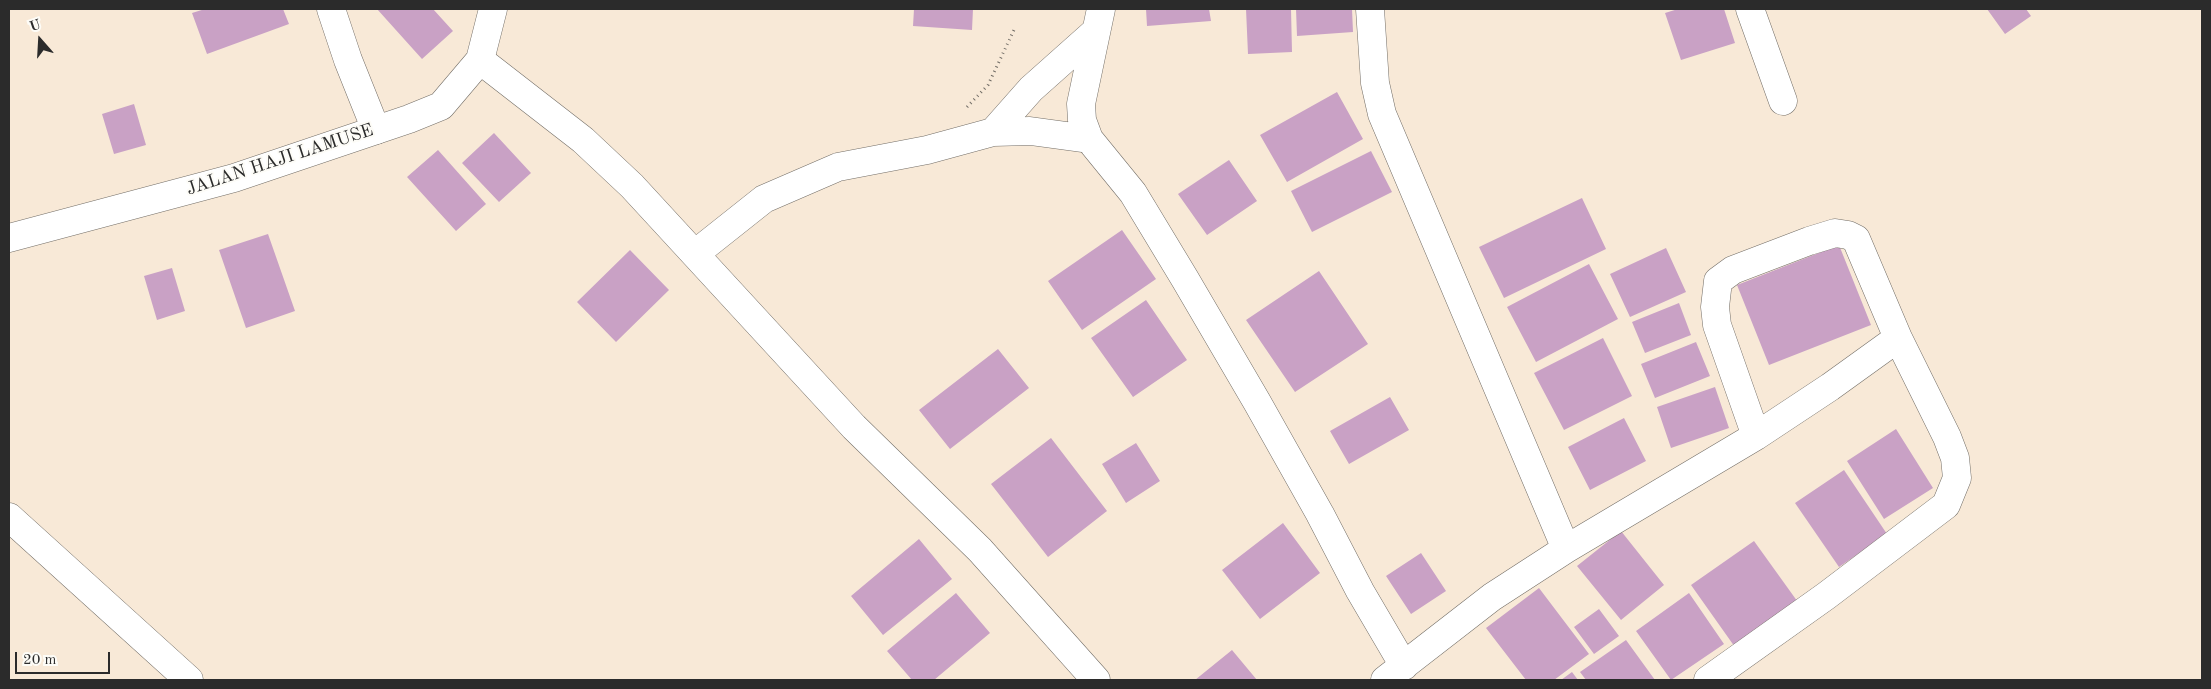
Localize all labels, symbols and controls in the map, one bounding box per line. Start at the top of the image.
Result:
north arrow [15,15,65,65]
text: U [28,17,43,34]
street label: JALAN HAJI LAMUSE [184,120,376,200]
scale bar [18,642,112,674]
text: 20 m [23,653,57,668]

